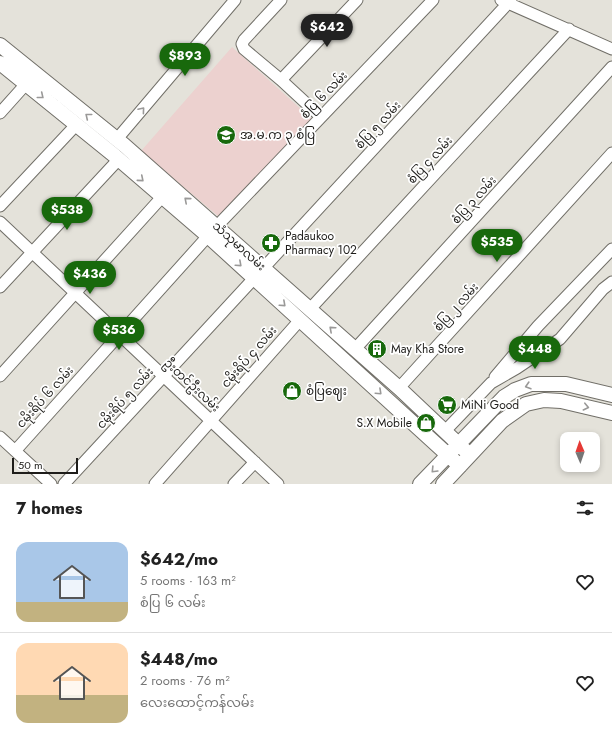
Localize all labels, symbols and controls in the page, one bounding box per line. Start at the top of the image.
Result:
pin: $642 [303,14,351,48]
text: $642 [310,17,344,36]
pin: $893 [161,43,209,77]
text: $893 [168,46,202,65]
street label: စံပြ ၆ လမ်း [296,67,352,124]
one-way arrow [37,92,44,99]
street label: စံပြ ၅ လမ်း [351,97,406,154]
one-way arrow [138,107,145,114]
one-way arrow [86,114,93,121]
school or university icon: အ.မ.က ၃ စံပြ [215,124,237,146]
place label: အ.မ.က ၃ စံပြ [240,126,315,145]
street label: စံပြ ၄ လမ်း [403,132,458,189]
street label: စံပြ ၃ လမ်း [447,172,501,229]
one-way arrow [137,175,144,182]
pin: $538 [43,197,91,231]
one-way arrow [185,198,192,205]
text: $538 [51,200,83,219]
street label: သံသုမာလမ်း [208,217,270,276]
place label: Padaukoo Pharmacy 102 [285,227,357,259]
pin: $535 [473,229,521,263]
pharmacy icon: Padaukoo Pharmacy 102 [260,232,282,254]
text: $535 [481,232,513,251]
one-way arrow [235,260,242,267]
pin: $436 [66,261,114,295]
text: $436 [73,264,107,283]
street label: စံပြ ၂ လမ်း [429,279,484,336]
one-way arrow [278,299,286,307]
pin: $536 [95,317,143,351]
text: $536 [102,320,136,339]
street label: ငမိုးရိပ် ၄ လမ်း [217,322,282,393]
one-way arrow [330,327,337,334]
pin: $448 [511,336,559,370]
building icon: May Kha Store [366,338,388,360]
text: $448 [518,339,552,358]
place label: May Kha Store [391,340,464,358]
street label: ဦးတင်ဦးလမ်း [159,354,224,417]
street label: ငမိုးရိပ် ၆ လမ်း [12,362,79,433]
street label: ငမိုးရိပ် ၅ လမ်း [92,363,158,433]
shop icon: စံပြဈေး [281,380,303,402]
one-way arrow [524,381,531,390]
place label: စံပြဈေး [306,382,347,401]
one-way arrow [374,387,382,395]
supermarket icon: MiNi Good [436,394,458,416]
place label: MiNi Good [461,396,519,414]
one-way arrow [583,402,590,410]
shop icon: S.X Mobile [415,412,437,434]
place label: S.X Mobile [356,414,412,432]
north arrow [560,432,600,472]
map controls [560,432,600,472]
scale bar [12,456,78,475]
text: 50 m [18,457,43,473]
one-way arrow [431,465,439,473]
text: 7 homes [16,496,83,520]
icon: filters [574,497,596,519]
text: $642/mo [140,547,218,571]
icon: home [48,558,96,606]
text: 5 rooms · 163 m² [140,571,236,590]
icon: heart [574,571,596,593]
text: စံပြ ၆ လမ်း [140,593,206,612]
text: $448/mo [140,647,218,671]
icon: home [48,659,96,707]
text: 2 rooms · 76 m² [140,671,230,690]
icon: heart [574,672,596,694]
text: လေးထောင့်ကန်လမ်း [140,693,254,712]

